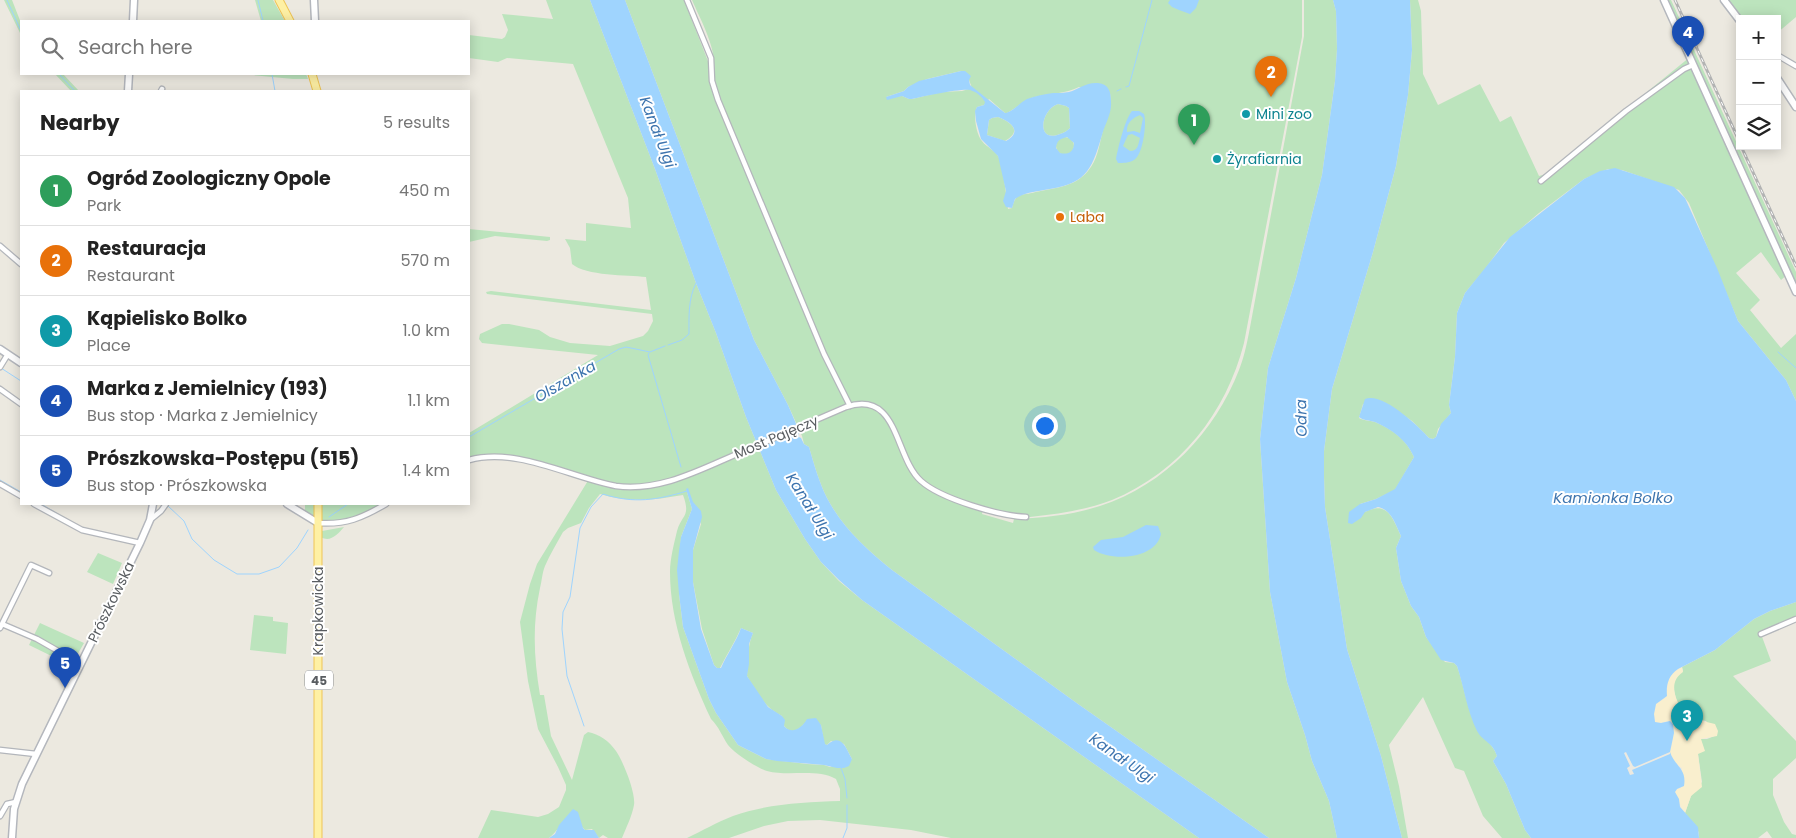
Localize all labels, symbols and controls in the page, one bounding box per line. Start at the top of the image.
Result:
map controls [1736,15,1781,150]
button: + [1736,15,1781,60]
pin: 4 [1672,16,1704,57]
search box [20,20,470,75]
icon: search [38,34,66,62]
text: Search here [78,34,192,61]
pin: 2 [1255,56,1287,97]
button: − [1736,60,1781,105]
water label: Kanał Ulgi [635,93,681,171]
pin: 1 [1178,104,1210,145]
place label: Mini zoo [1256,104,1312,124]
button: layers [1736,105,1781,150]
text: Nearby [40,108,120,137]
marker: Mini zoo [1240,108,1252,120]
text: 5 results [383,111,450,134]
place label: Żyrafiarnia [1227,149,1302,169]
marker: Żyrafiarnia [1211,153,1223,165]
text: Ogród Zoologiczny Opole [87,165,331,192]
text: 1 [53,179,59,202]
text: 450 m [399,179,450,202]
text: Park [87,194,121,217]
place label: Laba [1070,207,1104,227]
marker: Laba [1054,211,1066,223]
text: Restauracja [87,235,206,262]
text: 2 [51,249,61,272]
text: 570 m [400,249,450,272]
text: Restaurant [87,264,175,287]
text: Kąpielisko Bolko [87,305,247,332]
text: 3 [51,319,61,342]
text: 1.0 km [402,319,450,342]
text: Place [87,334,131,357]
water label: Olszanka [530,355,600,407]
text: Marka z Jemielnicy (193) [87,375,328,402]
text: 4 [51,389,61,412]
text: 1.1 km [407,389,450,412]
water label: Odra [1290,399,1312,437]
text: Bus stop · Marka z Jemielnicy [87,404,318,427]
street label: Most Pajęczy [731,410,821,464]
your location [1032,413,1058,439]
text: Prószkowska-Postępu (515) [87,445,359,472]
text: 5 [51,459,61,482]
text: 1.4 km [402,459,450,482]
water label: Kanał Ulgi [781,469,839,544]
text: Bus stop · Prószkowska [87,474,267,497]
water label: Kamionka Bolko [1553,487,1673,508]
street label: Prószkowska [83,558,139,646]
street label: Krapkowicka [308,567,328,655]
pin: 5 [49,647,81,688]
road number: 45 [305,670,333,690]
pin: 3 [1671,700,1703,741]
water label: Kanał Ulgi [1085,728,1159,788]

